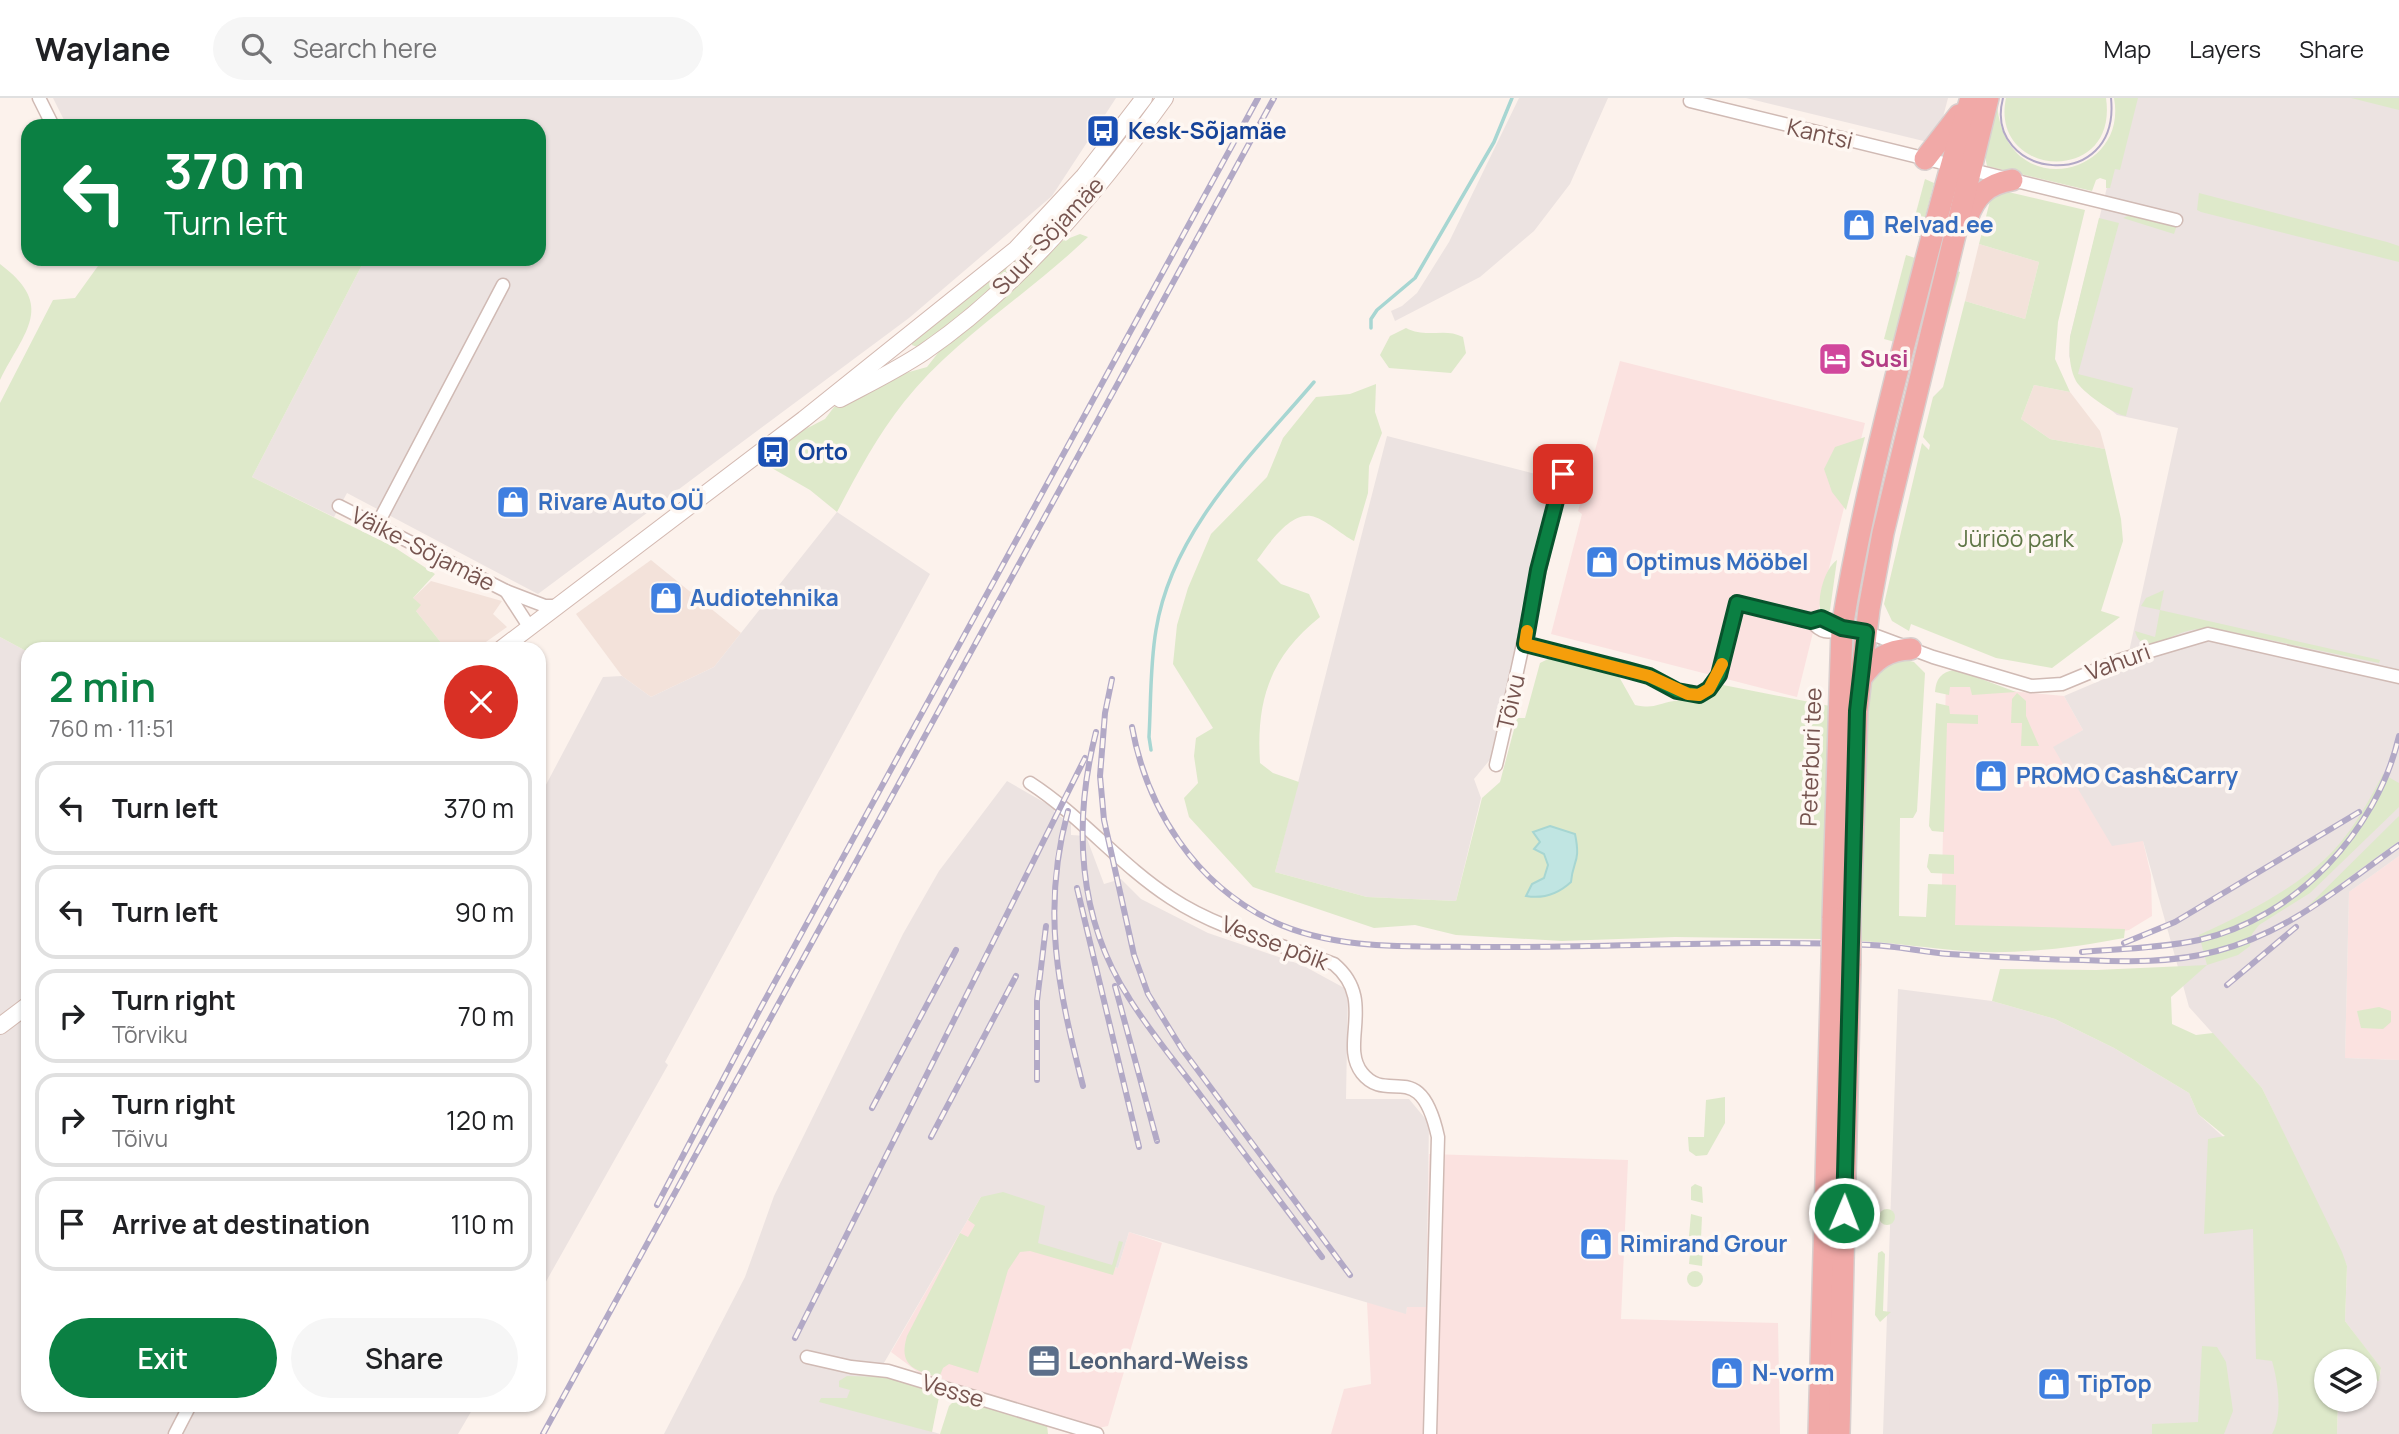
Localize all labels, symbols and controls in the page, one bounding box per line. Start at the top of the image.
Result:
search box [213,17,703,80]
text: Waylane [35,26,171,71]
icon: search [237,29,275,67]
text: Search here [293,30,437,66]
text: Map [2104,32,2151,65]
text: Layers [2189,32,2261,65]
text: Share [2299,32,2364,65]
street label: Kantsi [1784,110,1856,156]
bus stop icon: Kesk-Sõjamäe [1084,112,1122,150]
place label: Kesk-Sõjamäe [1128,114,1287,146]
text: 370 m [164,137,305,204]
icon: left [49,147,140,238]
street label: Suur-Sõjamäe [984,169,1111,302]
text: Turn left [164,201,288,245]
shop icon: Relvad.ee [1840,206,1878,244]
place label: Relvad.ee [1884,208,1994,240]
hotel icon: Susi [1816,340,1854,378]
place label: Susi [1860,342,1908,374]
bus stop icon: Orto [754,433,792,471]
place label: Orto [798,435,848,467]
pin [1533,444,1593,504]
icon: arrive [1544,455,1582,493]
shop icon: Rivare Auto OÜ [494,483,532,521]
place label: Rivare Auto OÜ [538,485,704,517]
street label: Väike-Sõjamäe [346,498,501,598]
park label: Jüriöö park [1958,522,2075,554]
shop icon: Optimus Mööbel [1583,543,1621,581]
place label: Optimus Mööbel [1626,545,1809,577]
shop icon: Audiotehnika [647,579,685,617]
place label: Audiotehnika [690,581,839,613]
street label: Vahuri [2081,635,2154,687]
text: 2 min [49,657,156,715]
button: close [444,665,518,739]
street label: Tõivu [1488,671,1532,733]
street label: Peterburi tee [1792,687,1828,827]
text: 760 m · 11:51 [49,712,174,744]
shop icon: PROMO Cash&Carry [1972,757,2010,795]
place label: PROMO Cash&Carry [2016,759,2238,791]
icon: left [53,789,91,827]
text: Turn left [112,790,219,826]
text: 370 m [443,790,514,826]
icon: left [53,893,91,931]
text: Turn left [112,894,219,930]
text: 90 m [455,894,514,930]
street label: Vesse põik [1217,907,1334,977]
text: Turn right [112,982,236,1018]
icon: right [53,997,91,1035]
text: 70 m [458,998,514,1034]
text: Tõrviku [112,1018,188,1050]
text: Turn right [112,1086,236,1122]
icon: right [53,1101,91,1139]
text: 120 m [446,1102,514,1138]
text: Tõivu [112,1122,168,1154]
position arrow [1807,1176,1881,1250]
icon: arrive [53,1205,91,1243]
text: Arrive at destination [112,1206,370,1242]
text: 110 m [451,1206,514,1242]
shop icon: Rimirand Grour [1577,1225,1615,1263]
place label: Rimirand Grour [1620,1227,1787,1259]
button: Exit [49,1318,277,1398]
button: Share [291,1318,518,1398]
office icon: Leonhard-Weiss [1025,1342,1063,1380]
place label: Leonhard-Weiss [1068,1344,1248,1376]
map controls [2314,1349,2377,1412]
button: layers [2314,1349,2377,1412]
shop icon: N-vorm [1708,1354,1746,1392]
place label: N-vorm [1752,1356,1835,1388]
street label: Vesse [918,1365,988,1415]
shop icon: TipTop [2035,1365,2073,1403]
place label: TipTop [2078,1367,2152,1399]

